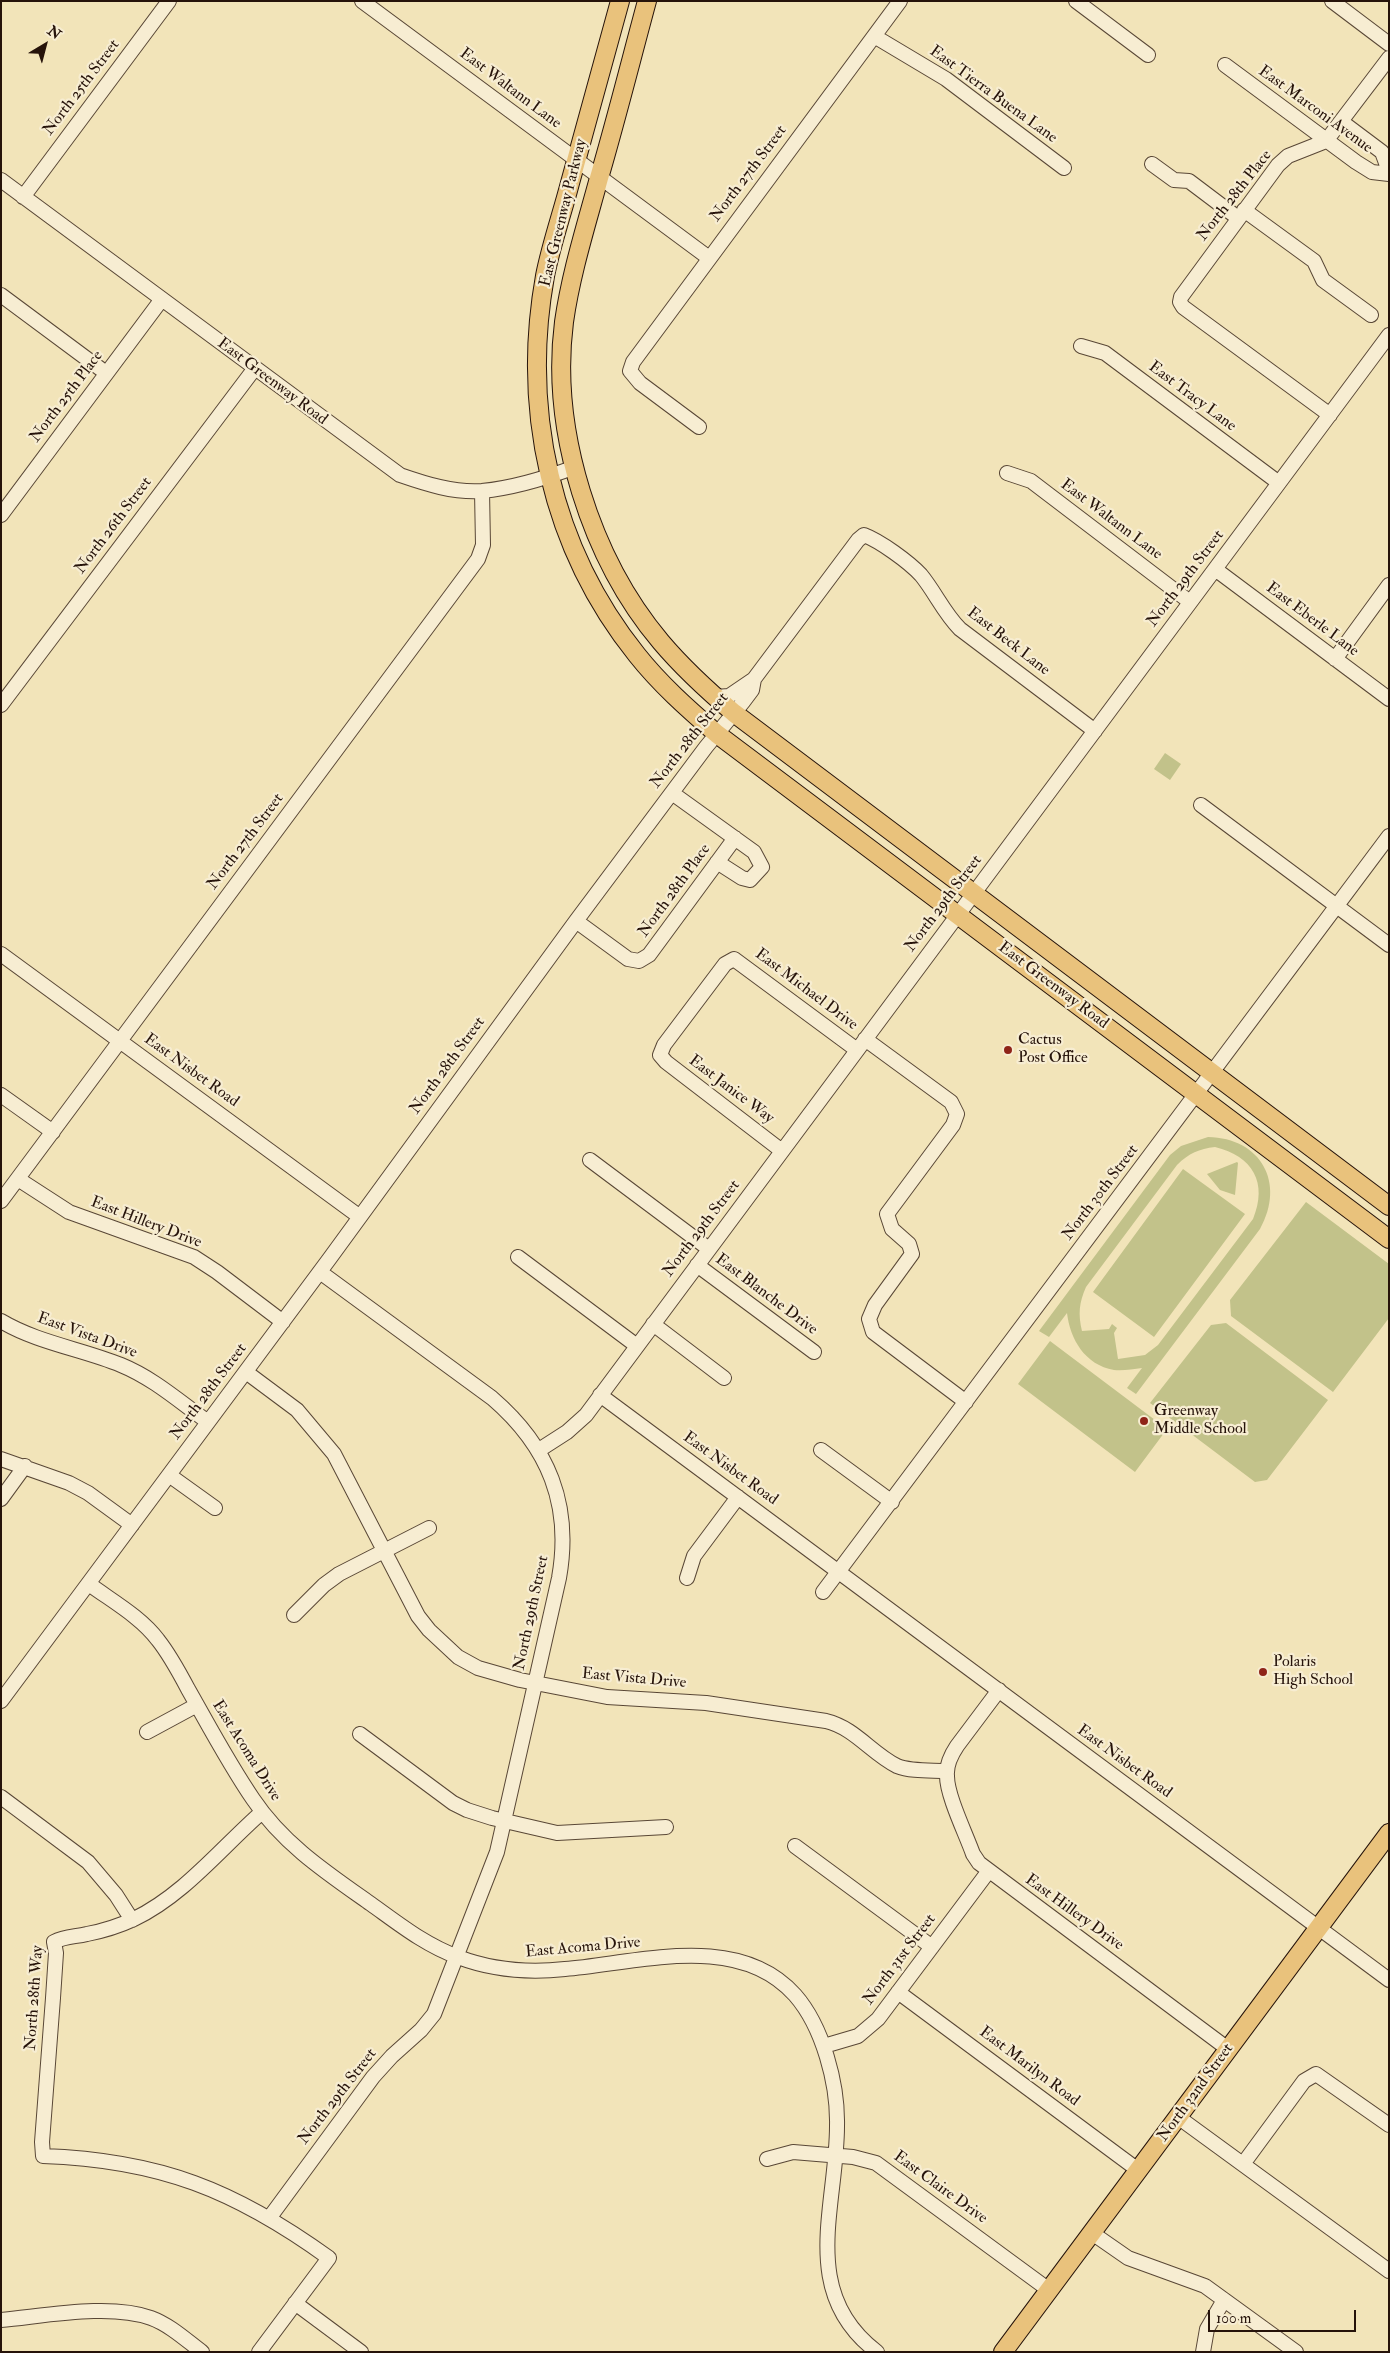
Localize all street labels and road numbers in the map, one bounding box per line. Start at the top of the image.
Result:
street label: North 25th Street [40,36,124,140]
street label: East Tierra Buena Lane [925,42,1061,148]
street label: East Waltann Lane [455,45,565,133]
street label: East Marconi Avenue [1254,62,1376,158]
street label: North 27th Street [707,122,791,226]
street label: East Greenway Parkway [536,137,592,289]
street label: North 28th Place [1193,147,1277,245]
street label: East Greenway Road [213,334,331,430]
street label: North 25th Place [26,347,108,447]
street label: East Tracy Lane [1144,358,1240,436]
street label: North 26th Street [71,474,157,578]
street label: East Waltann Lane [1056,476,1166,564]
street label: North 29th Street [1143,527,1229,631]
street label: East Eberle Lane [1262,579,1362,661]
street label: East Beck Lane [963,604,1053,680]
street label: North 28th Street [647,690,733,792]
street label: North 27th Street [204,790,288,894]
street label: North 28th Place [635,841,715,941]
street label: North 29th Street [901,852,987,956]
street label: East Greenway Road [994,938,1112,1034]
street label: East Michael Drive [751,945,861,1035]
street label: North 28th Street [406,1014,490,1118]
street label: East Nisbet Road [140,1030,242,1112]
street label: East Janice Way [684,1052,778,1128]
street label: North 30th Street [1059,1142,1143,1244]
street label: North 29th Street [659,1177,745,1281]
street label: East Hillery Drive [88,1193,204,1253]
street label: East Blanche Drive [711,1250,821,1340]
street label: East Vista Drive [34,1309,140,1363]
street label: North 28th Street [167,1340,251,1444]
street label: East Nisbet Road [679,1428,781,1510]
street label: North 29th Street [511,1554,553,1672]
street label: East Vista Drive [581,1665,687,1693]
street label: East Acoma Drive [207,1697,285,1805]
street label: East Nisbet Road [1073,1721,1175,1803]
street label: East Hillery Drive [1021,1871,1127,1955]
street label: North 31st Street [860,1911,940,2009]
street label: East Acoma Drive [525,1933,641,1963]
street label: North 28th Way [22,1945,48,2051]
street label: East Marilyn Road [975,2023,1083,2111]
street label: North 32nd Street [1154,2040,1238,2146]
street label: North 29th Street [295,2045,381,2149]
street label: East Claire Drive [889,2147,991,2229]

